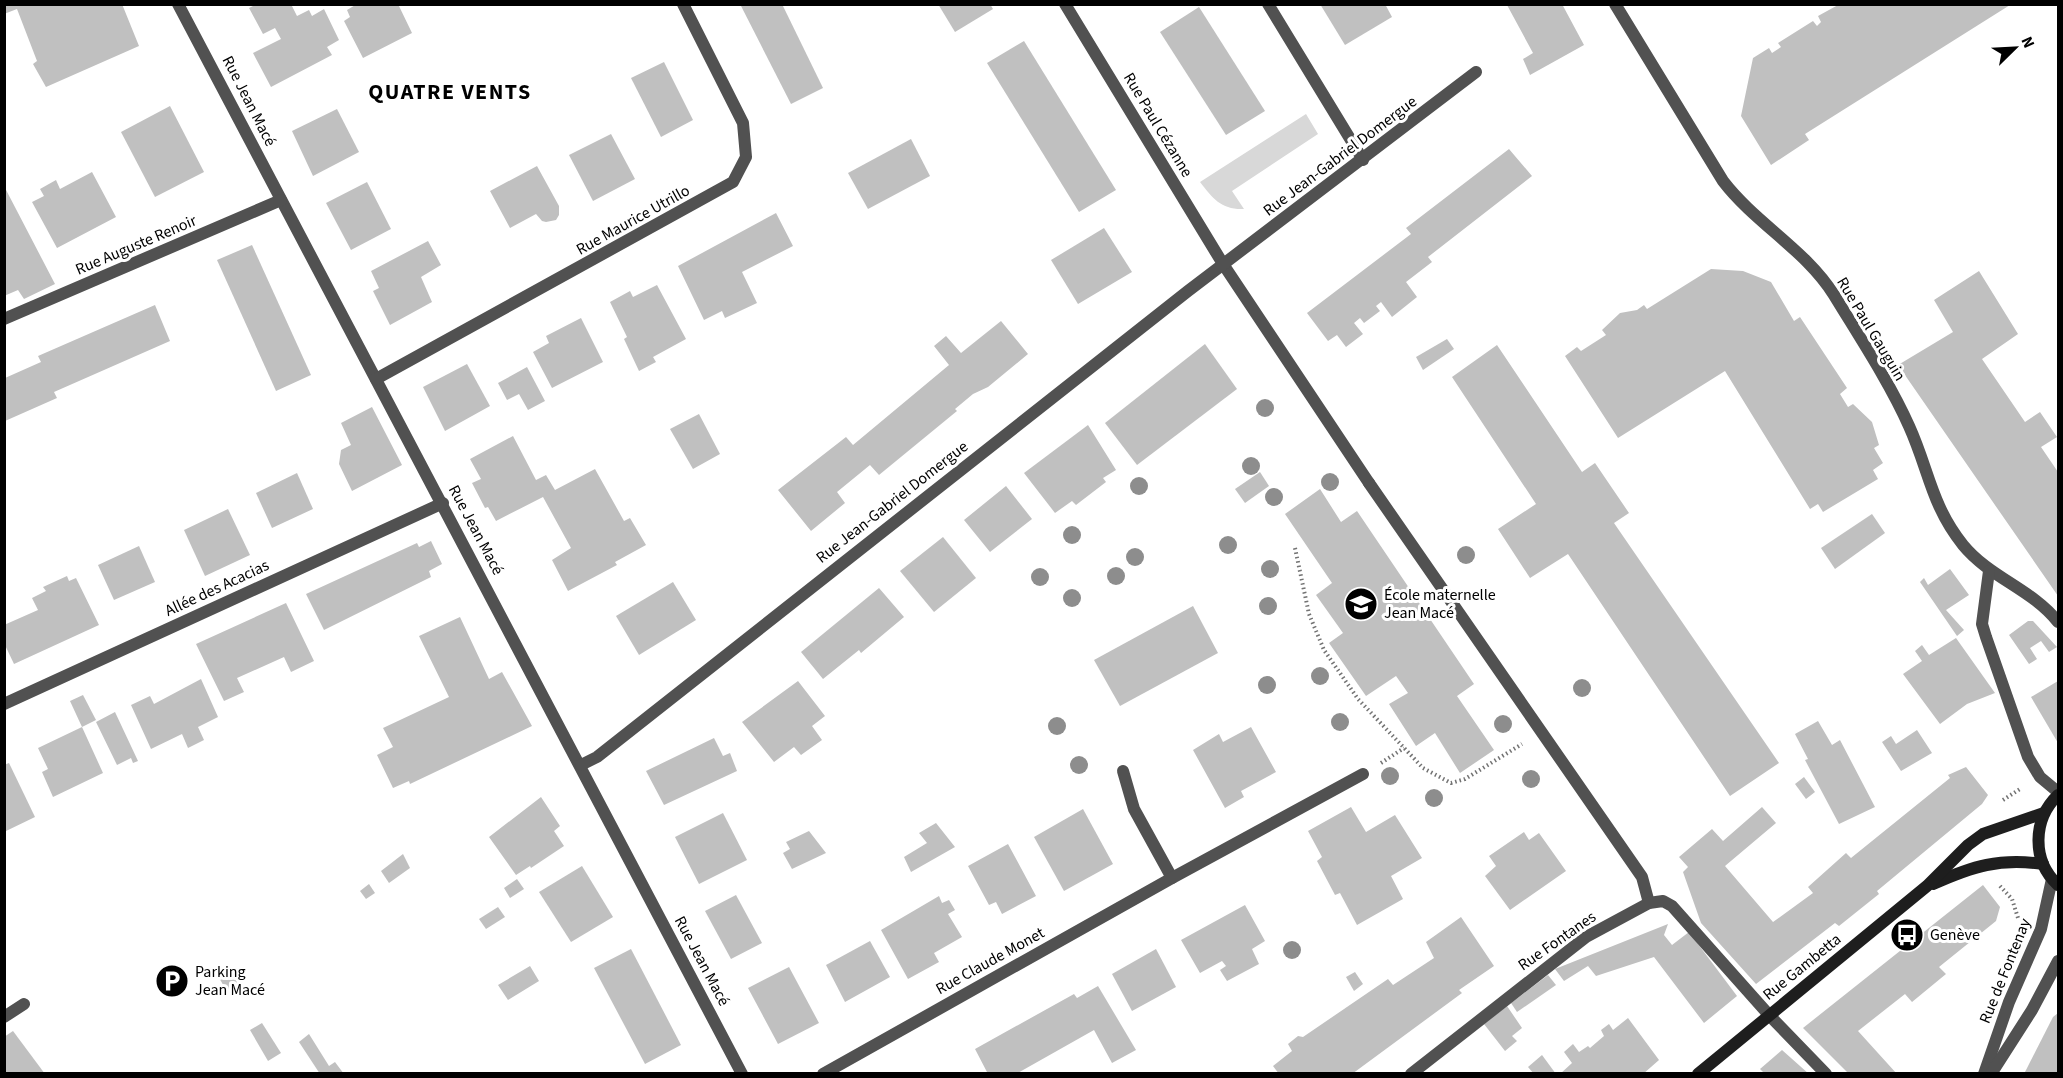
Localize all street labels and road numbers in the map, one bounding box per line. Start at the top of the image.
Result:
street label: Rue Jean Macé [217,52,281,150]
street label: Rue Paul Cézanne [1118,69,1198,181]
street label: Rue Jean-Gabriel Domergue [1259,91,1422,221]
street label: Rue Maurice Utrillo [572,180,694,260]
street label: Rue Auguste Renoir [72,209,200,280]
street label: Rue Paul Gauguin [1831,273,1911,385]
street label: Rue Jean-Gabriel Domergue [811,436,973,568]
street label: Rue Jean Macé [443,481,509,579]
street label: Allée des Acacias [161,554,273,622]
street label: Rue Fontanes [1514,906,1601,976]
street label: Rue Jean Macé [669,912,735,1010]
street label: Rue de Fontenay [1974,915,2036,1027]
street label: Rue Claude Monet [932,922,1049,1000]
street label: Rue Gambetta [1758,929,1846,1005]

